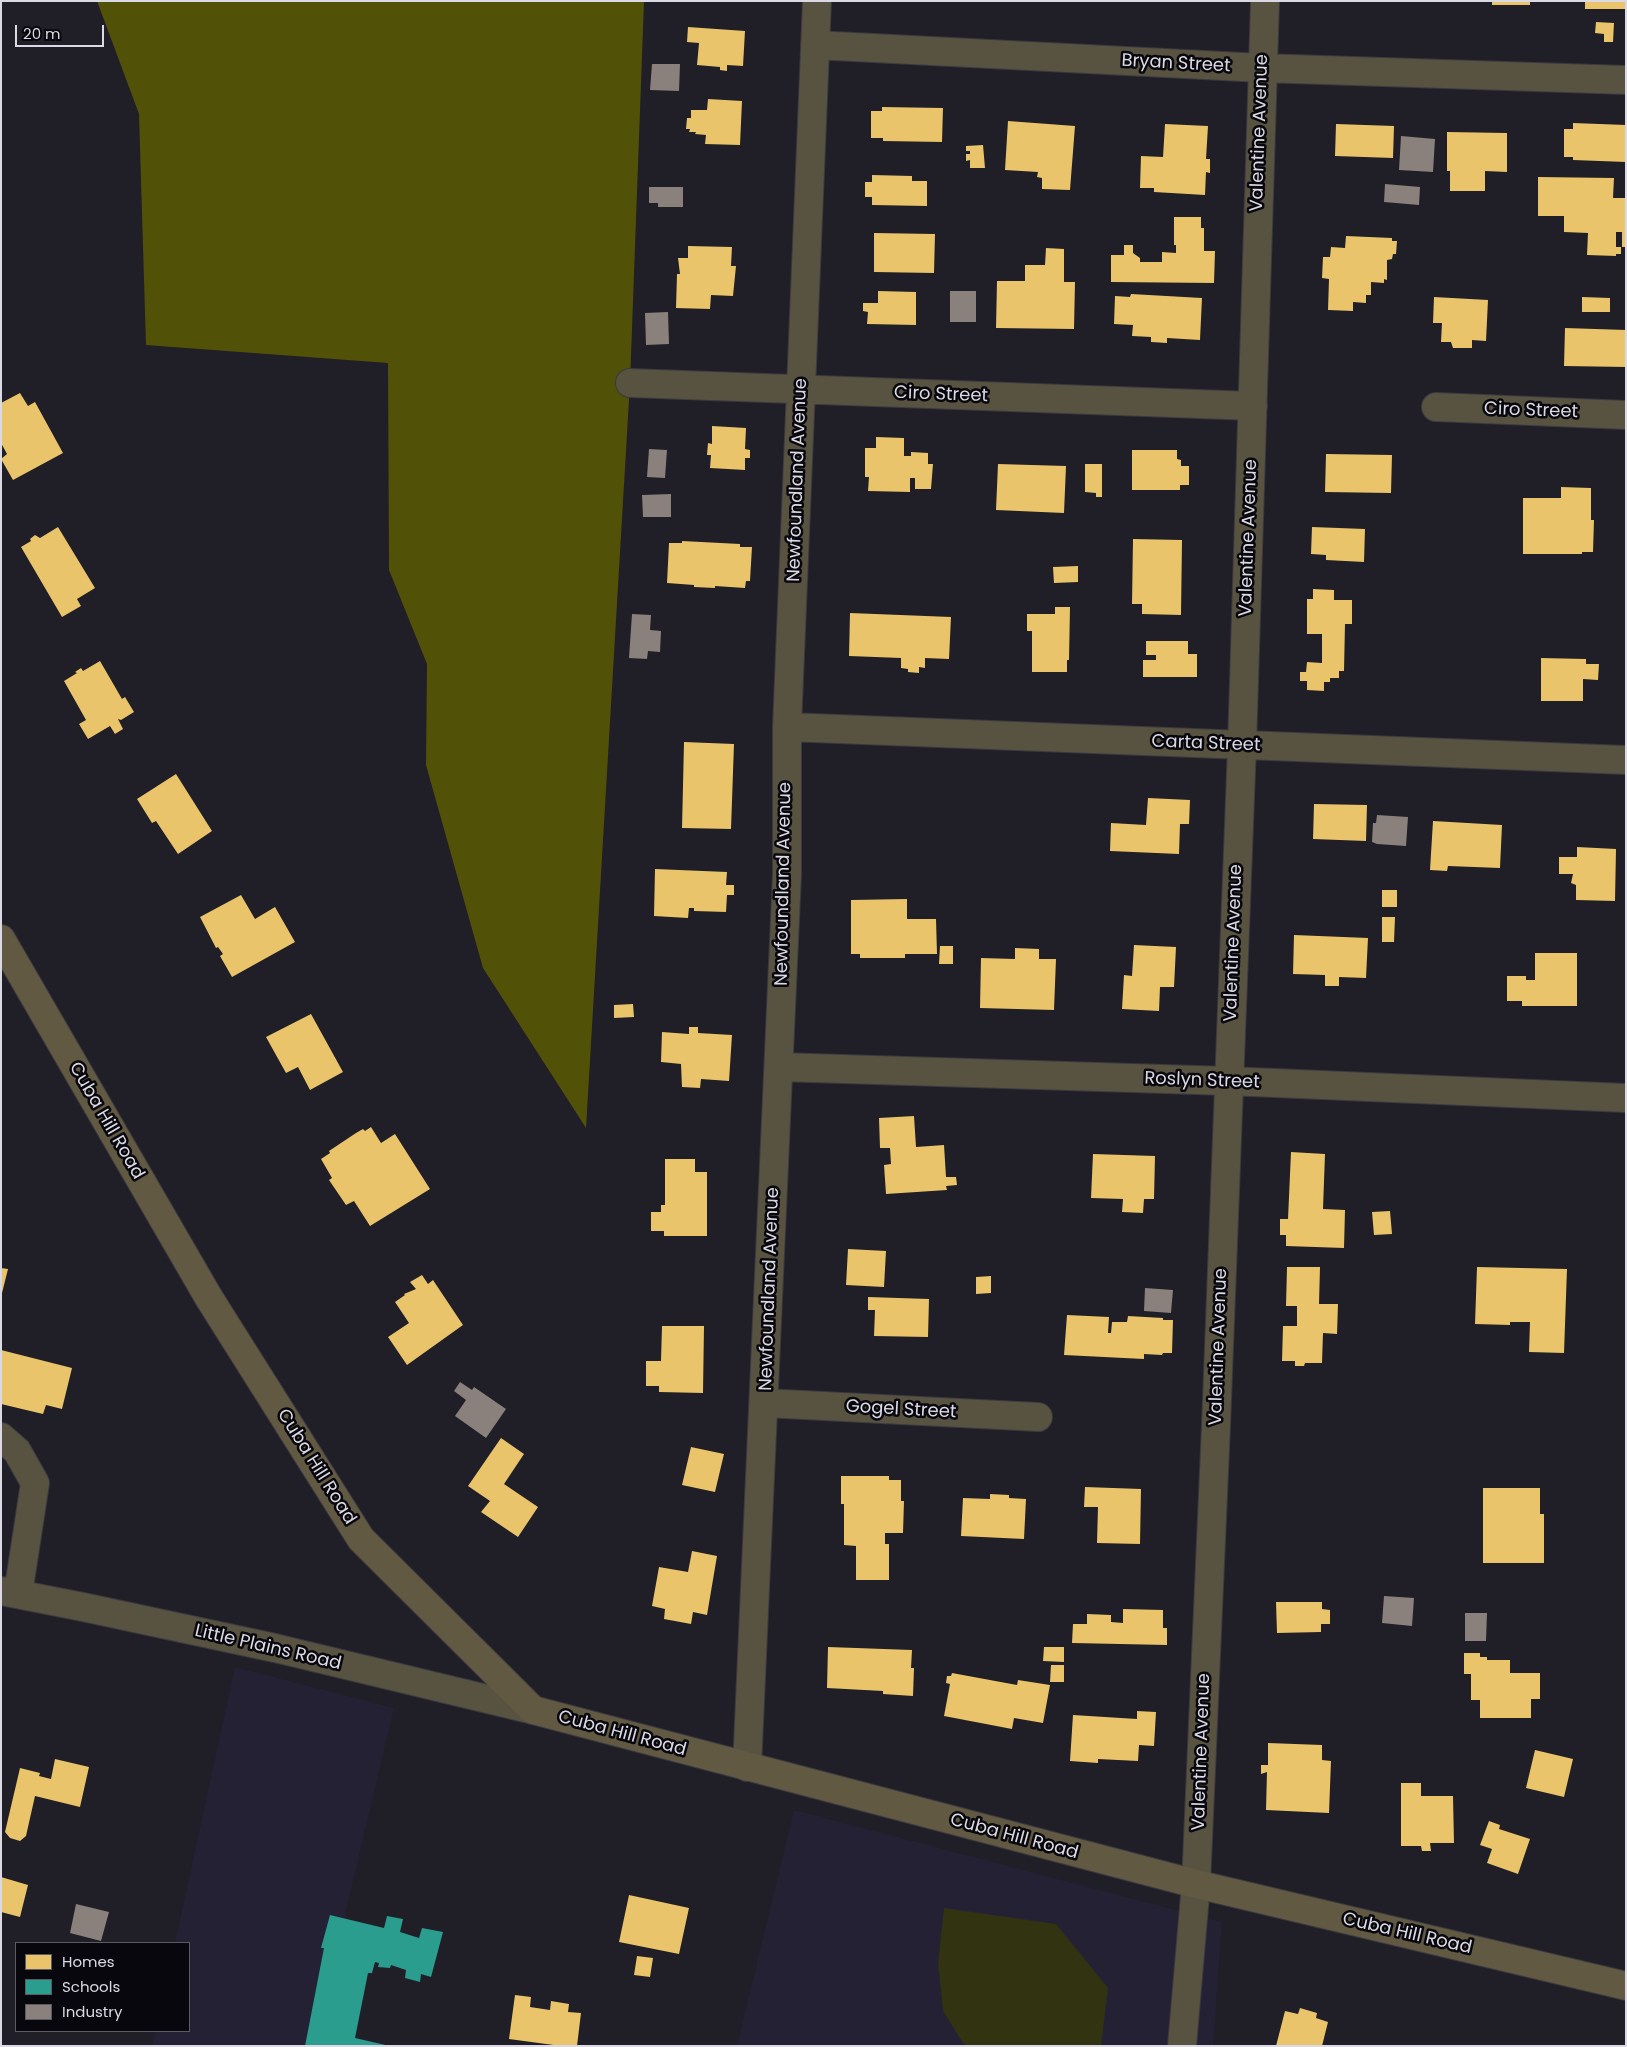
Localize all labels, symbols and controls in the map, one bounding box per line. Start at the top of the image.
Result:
scale bar [18,15,106,47]
text: 20 m [23,23,61,44]
street label: Bryan Street [1121,50,1231,78]
street label: Valentine Avenue [1246,54,1274,212]
street label: Newfoundland Avenue [784,378,812,582]
street label: Ciro Street [894,383,988,407]
street label: Ciro Street [1484,399,1578,423]
street label: Valentine Avenue [1235,459,1263,617]
street label: Carta Street [1151,731,1261,757]
street label: Newfoundland Avenue [771,782,797,986]
street label: Valentine Avenue [1220,864,1248,1022]
street label: Cuba Hill Road [64,1058,148,1184]
street label: Roslyn Street [1144,1068,1260,1094]
street label: Newfoundland Avenue [756,1187,784,1391]
street label: Valentine Avenue [1205,1268,1233,1426]
street label: Gogel Street [845,1396,957,1424]
street label: Cuba Hill Road [272,1405,360,1529]
street label: Little Plains Road [193,1621,343,1675]
street label: Valentine Avenue [1188,1673,1216,1831]
street label: Cuba Hill Road [556,1706,688,1762]
street label: Cuba Hill Road [948,1809,1080,1865]
street label: Cuba Hill Road [1340,1909,1474,1959]
legend [15,1942,190,2032]
text: Homes [62,1951,115,1972]
text: Schools [62,1976,120,1997]
text: Industry [62,2001,122,2022]

